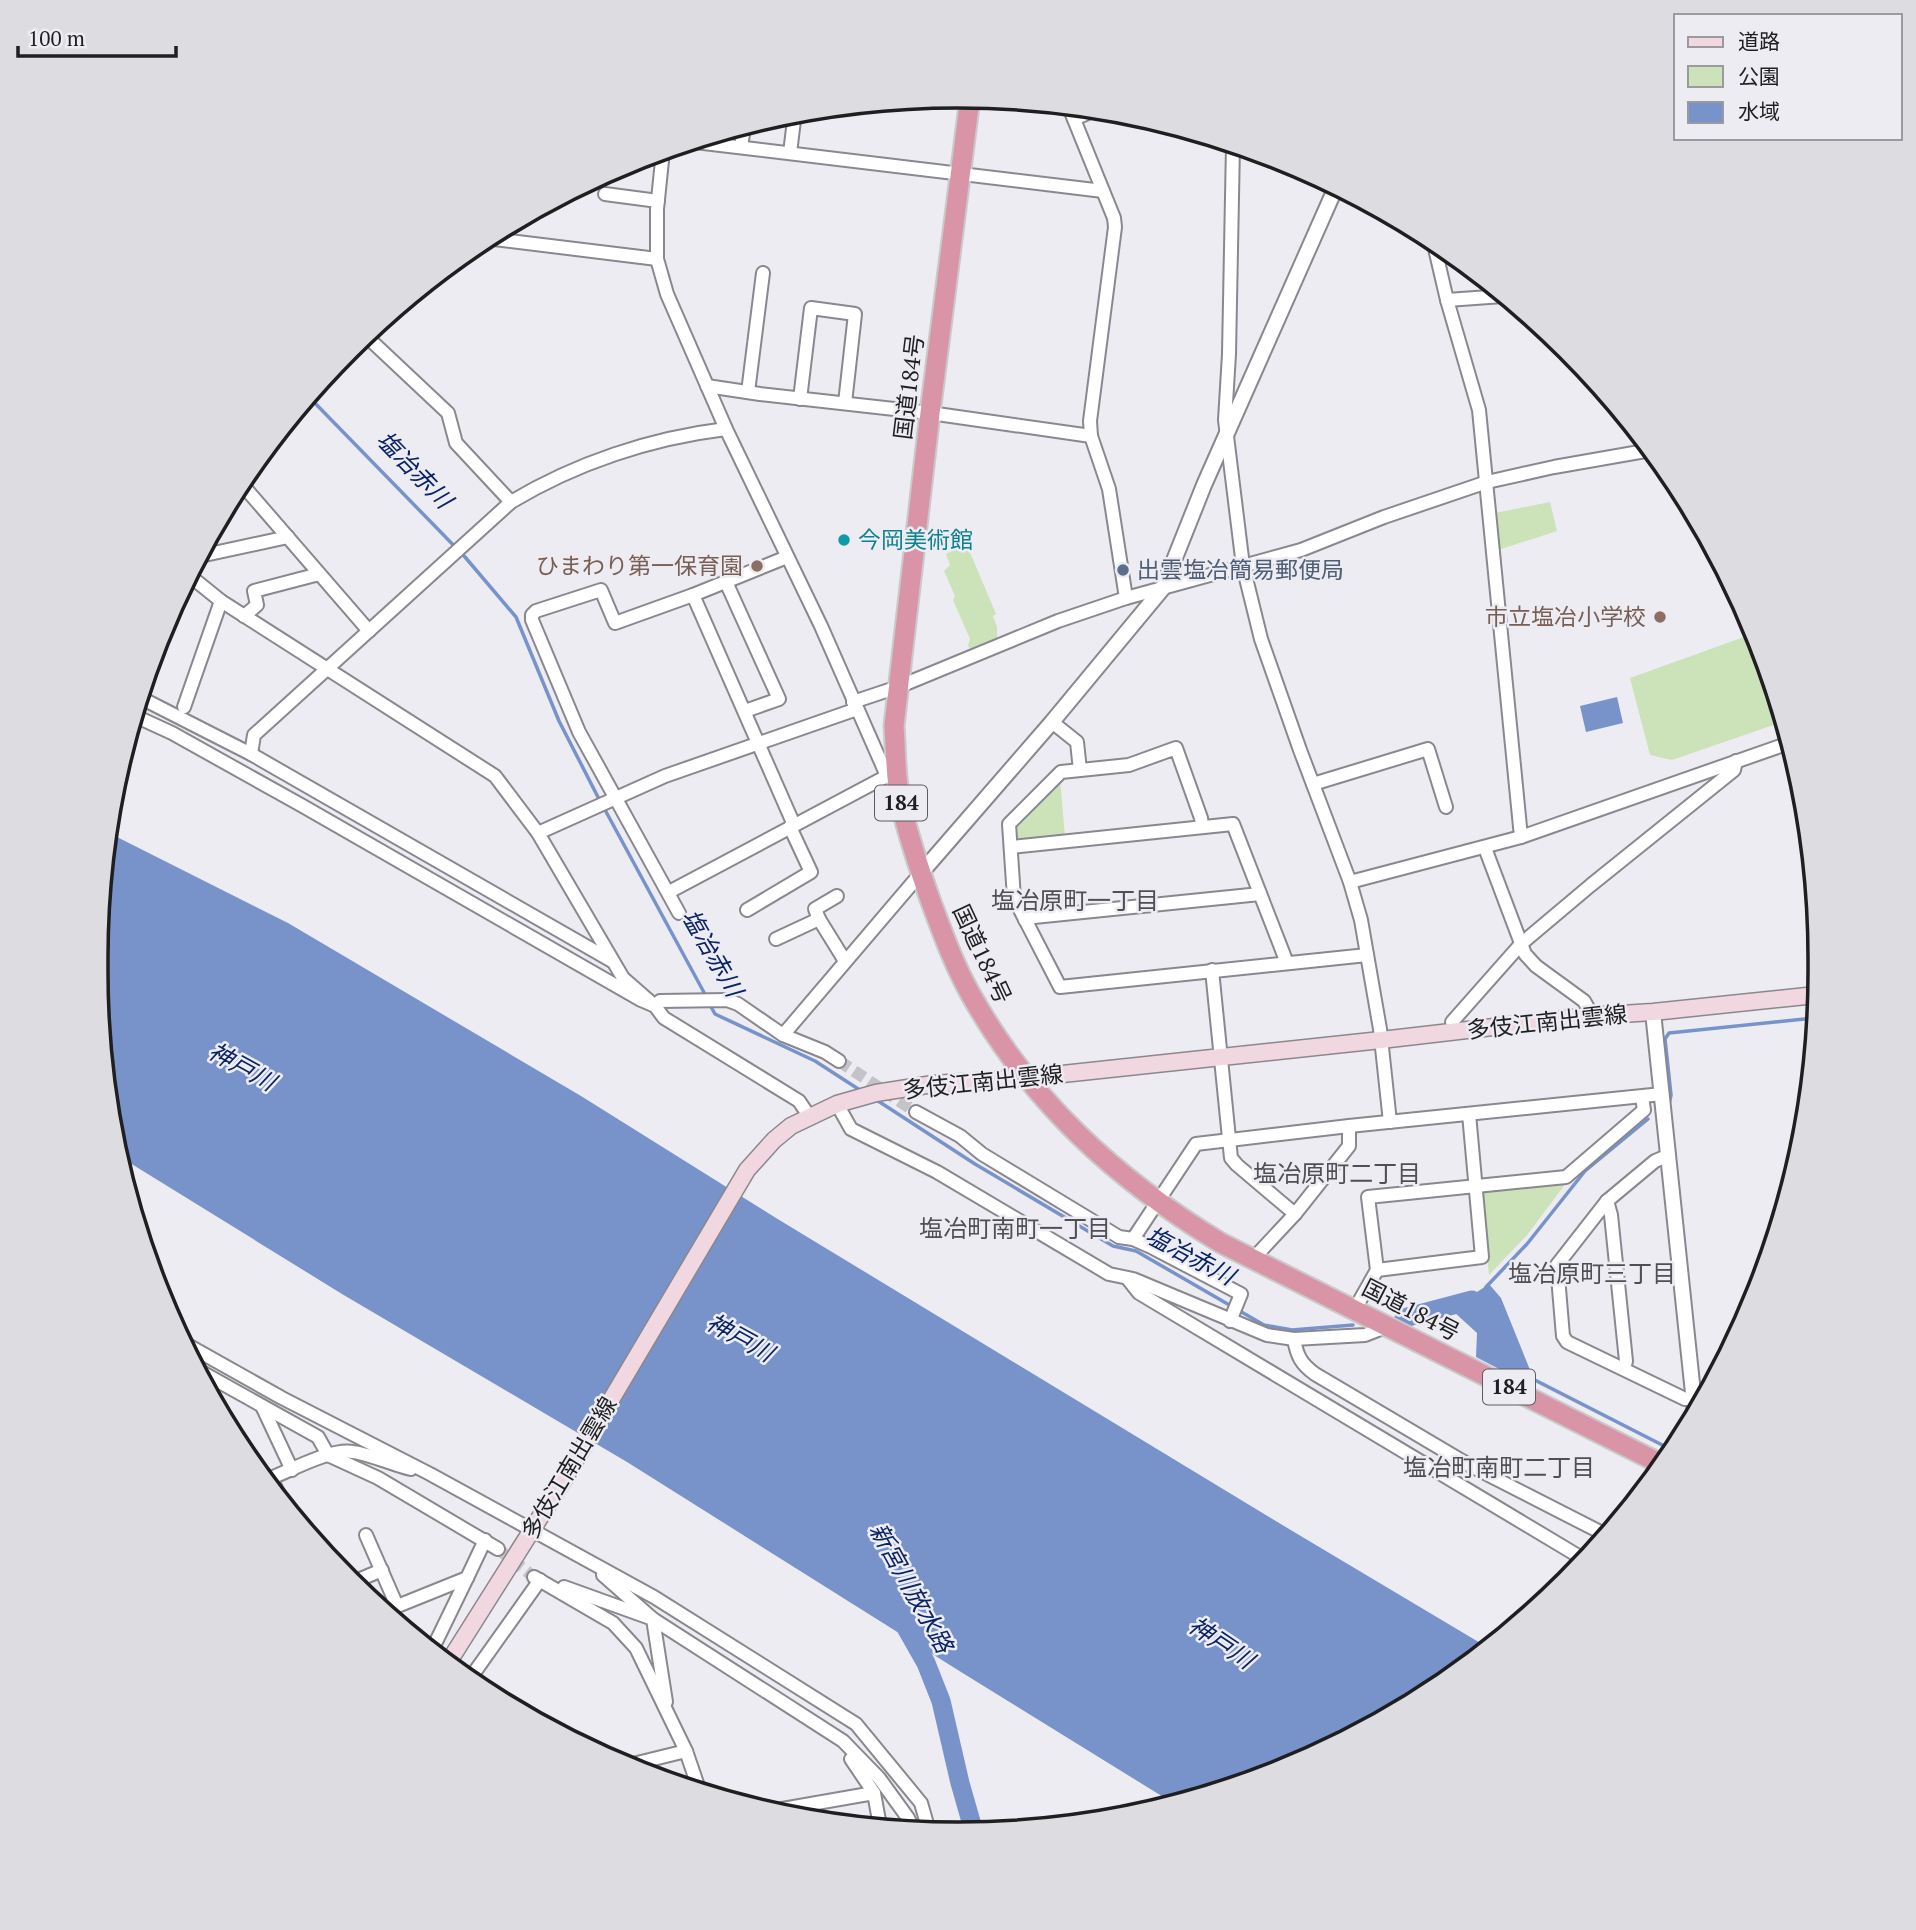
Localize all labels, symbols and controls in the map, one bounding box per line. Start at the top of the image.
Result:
scale bar [18,14,175,58]
legend [1674,14,1902,140]
text: 100 m [28,24,85,52]
text: 道路 [1738,27,1780,55]
text: 公園 [1738,62,1780,90]
text: 水域 [1738,97,1780,125]
street label: 国道184号 [887,333,930,441]
water label: 塩冶赤川 [370,424,462,517]
place label: 今岡美術館 [858,524,973,555]
marker: 今岡美術館 [836,532,852,548]
place label: ひまわり第一保育園 [536,550,743,581]
place label: 出雲塩冶簡易郵便局 [1137,554,1344,585]
marker: ひまわり第一保育園 [749,558,765,574]
marker: 出雲塩冶簡易郵便局 [1115,562,1131,578]
place label: 市立塩冶小学校 [1485,601,1646,632]
marker: 市立塩冶小学校 [1652,609,1668,625]
road number: 184 [875,786,927,820]
district label: 塩冶原町一丁目 [991,884,1159,916]
street label: 国道184号 [946,899,1019,1008]
water label: 塩冶赤川 [675,903,752,1005]
street label: 多伎江南出雲線 [1465,998,1629,1045]
water label: 神戸川 [203,1035,284,1099]
street label: 多伎江南出雲線 [901,1058,1065,1105]
district label: 塩冶原町二丁目 [1253,1157,1421,1189]
district label: 塩冶町南町一丁目 [919,1212,1111,1244]
water label: 塩冶赤川 [1141,1218,1243,1293]
district label: 塩冶原町三丁目 [1508,1257,1676,1289]
street label: 国道184号 [1357,1272,1465,1347]
water label: 神戸川 [701,1306,782,1370]
road number: 184 [1483,1370,1535,1404]
street label: 多伎江南出雲線 [514,1391,623,1545]
district label: 塩冶町南町二丁目 [1403,1451,1595,1483]
water label: 新宮川放水路 [863,1517,962,1660]
water label: 神戸川 [1183,1609,1263,1677]

